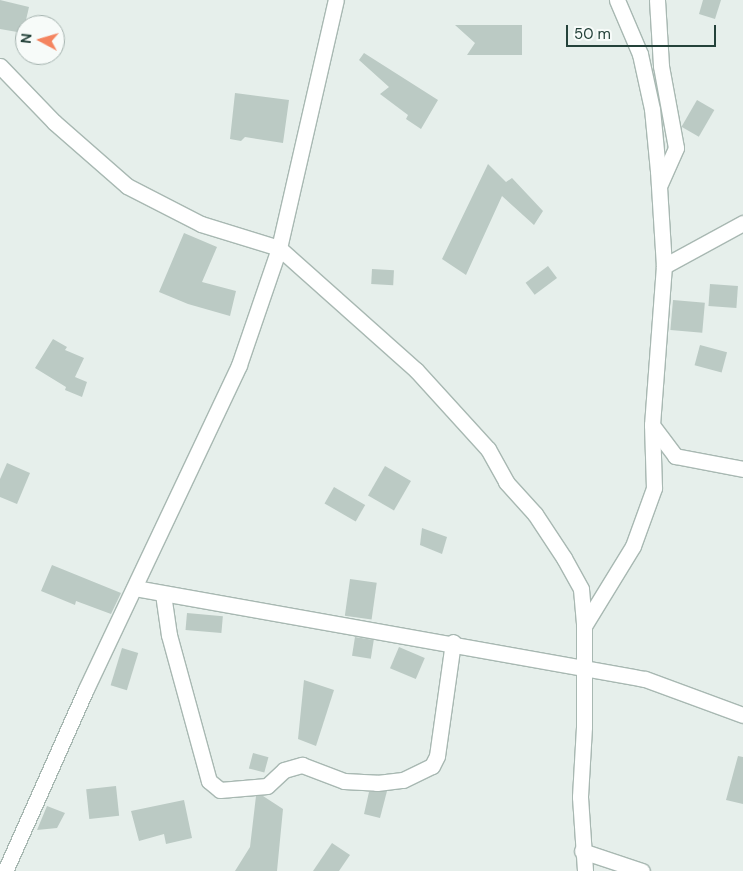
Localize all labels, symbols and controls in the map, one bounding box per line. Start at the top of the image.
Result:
north arrow [15,15,65,65]
scale bar [568,15,718,47]
text: 50 m [574,24,611,44]
text: N [17,33,36,45]

